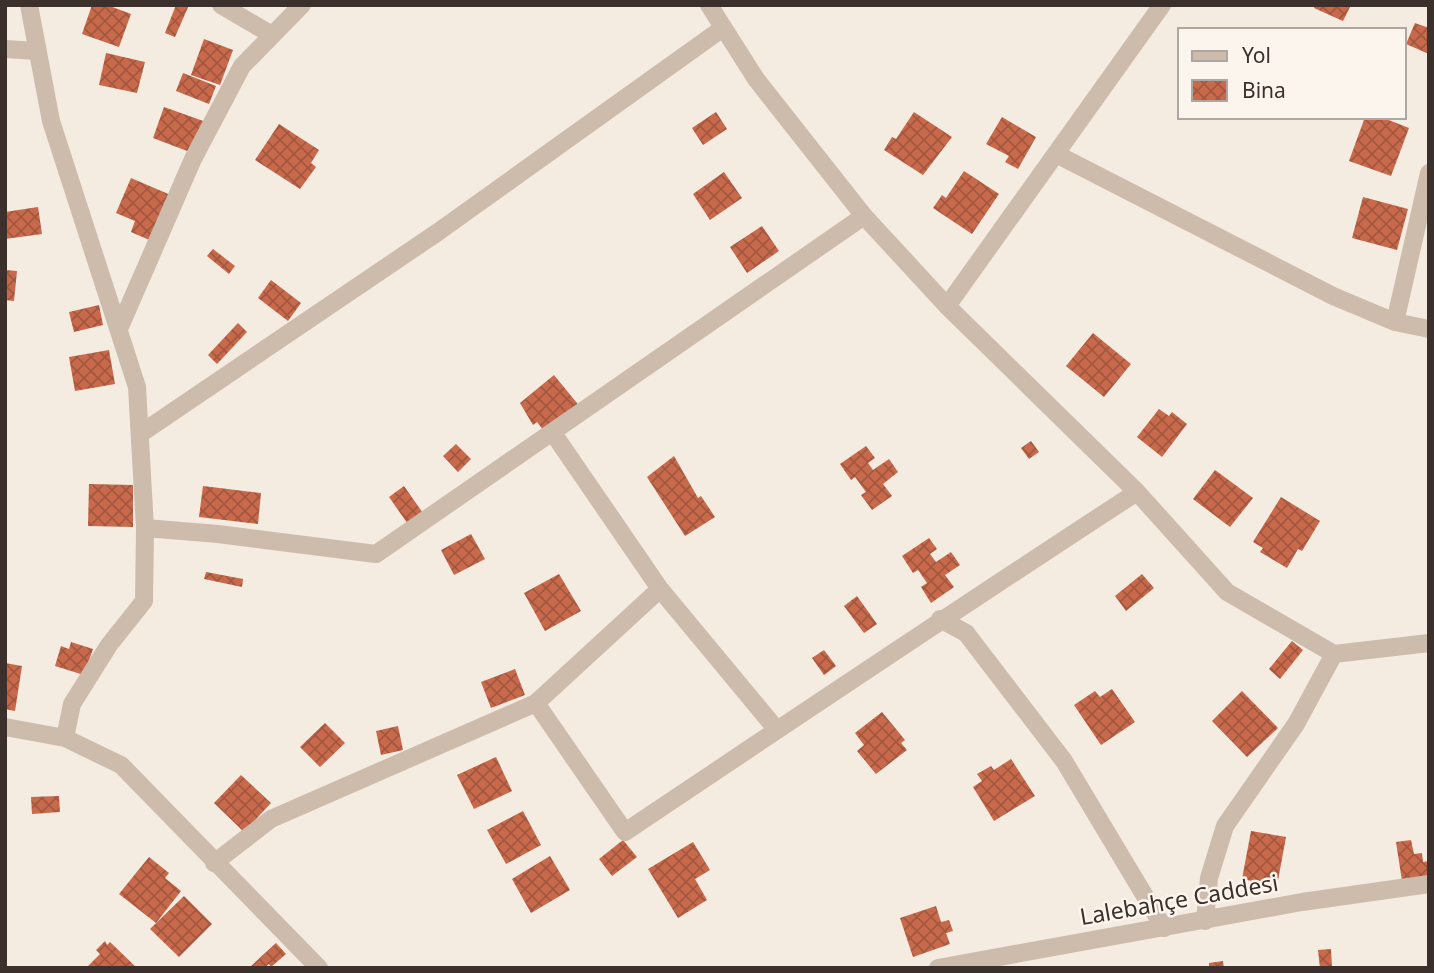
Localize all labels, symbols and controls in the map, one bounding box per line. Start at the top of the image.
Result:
legend [1178,28,1406,119]
text: Yol [1242,41,1271,69]
text: Bina [1242,76,1286,104]
street label: Lalebahçe Caddesi [1077,866,1280,932]

